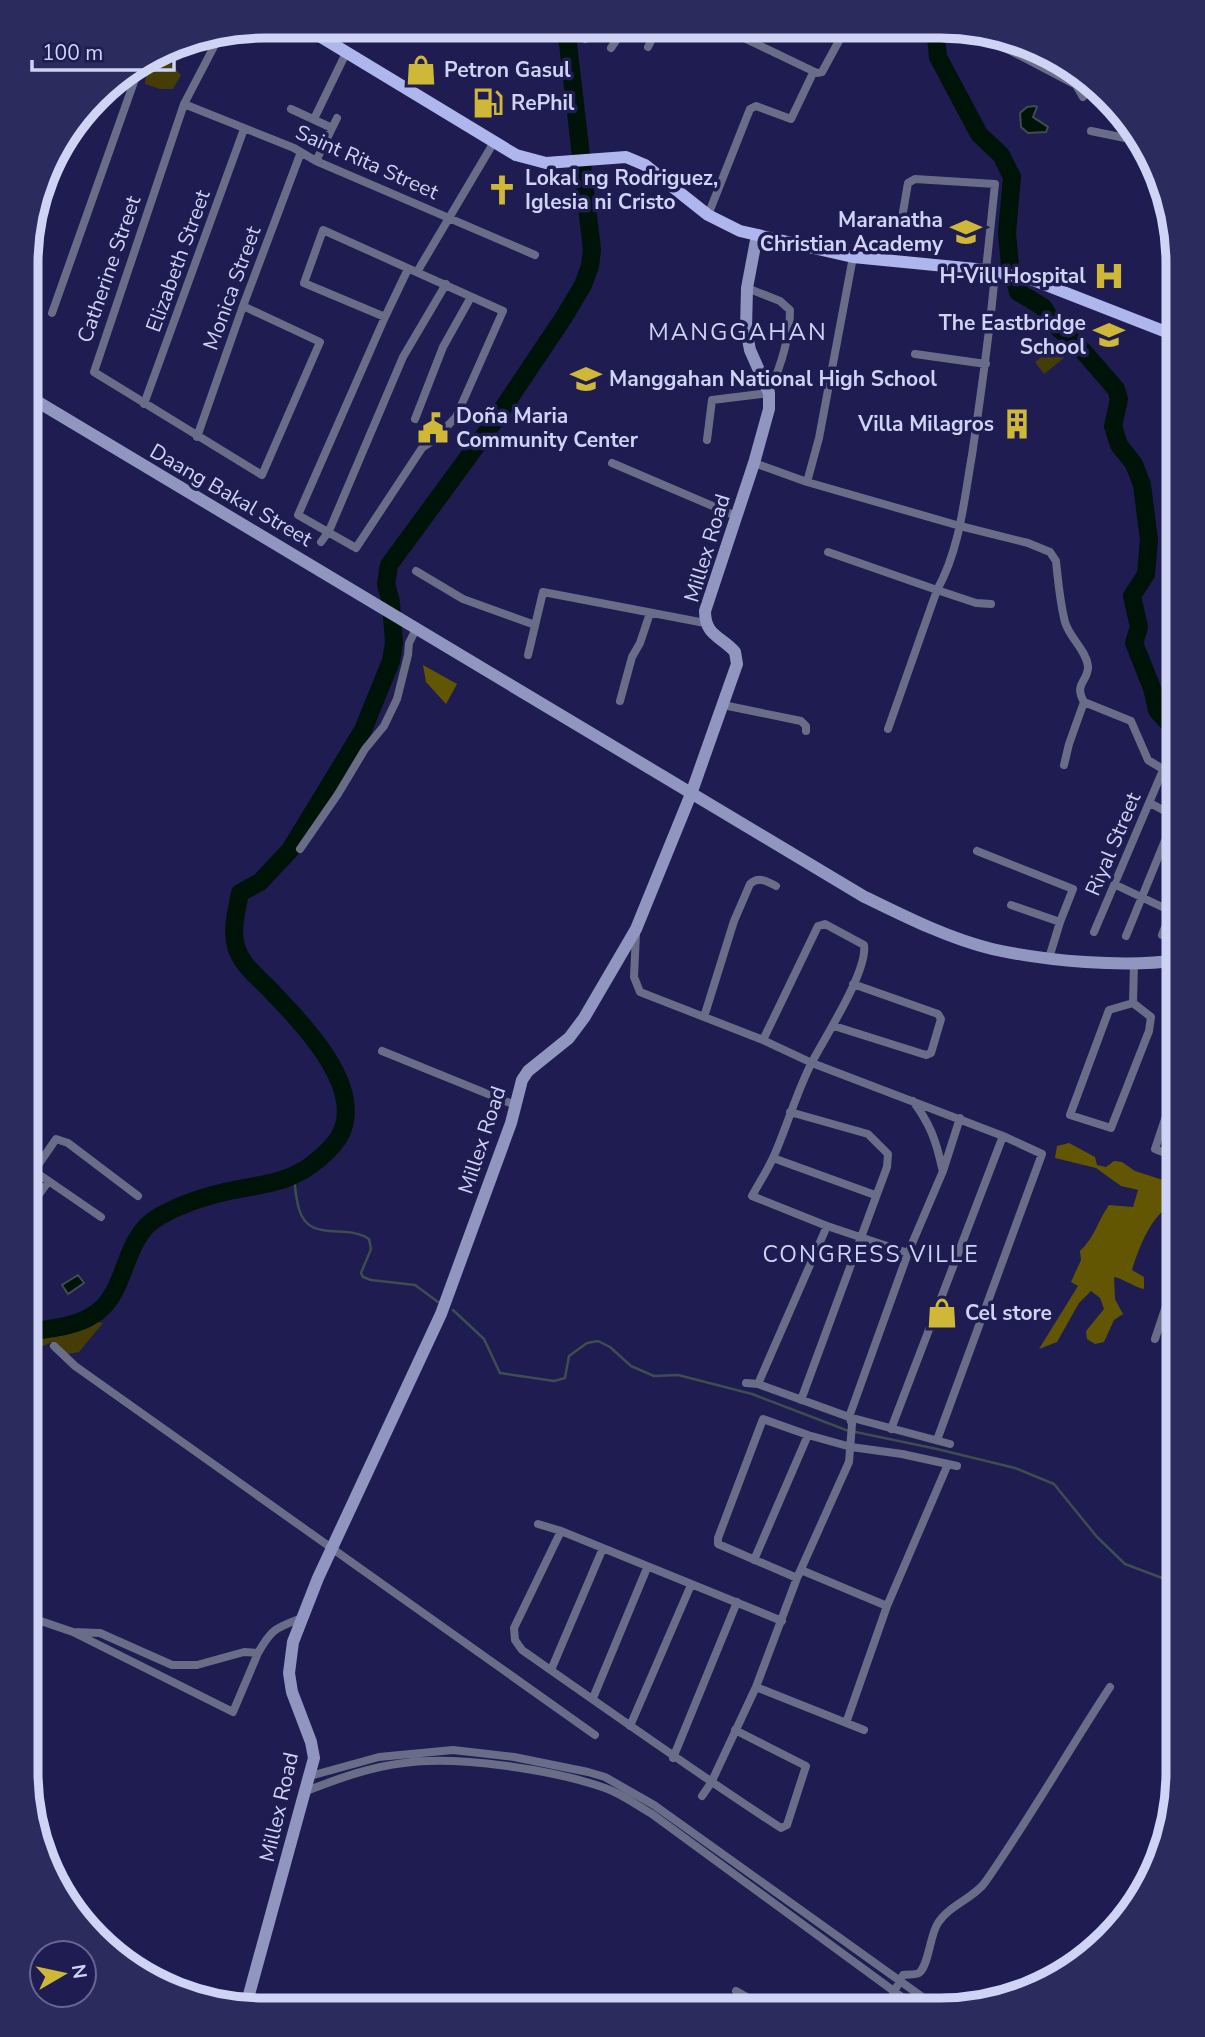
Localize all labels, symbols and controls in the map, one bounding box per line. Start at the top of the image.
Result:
scale bar [32,28,173,72]
text: 100 m [42,39,103,67]
shop icon: Petron Gasul [404,53,438,87]
place label: Petron Gasul [444,56,571,84]
fuel station icon: RePhil [471,86,505,120]
place label: RePhil [511,89,575,117]
street label: Saint Rita Street [291,118,443,206]
place label: Lokal ng Rodriguez, Iglesia ni Cristo [525,164,718,216]
church icon: Lokal ng Rodriguez, Iglesia ni Cristo [485,173,519,207]
street label: Elizabeth Street [139,185,217,336]
street label: Catherine Street [71,191,147,346]
place label: Maranatha Christian Academy [760,206,944,258]
school or university icon: Maranatha Christian Academy [949,215,983,249]
street label: Monica Street [197,222,268,354]
hospital icon: H-Vill Hospital [1092,259,1126,293]
place label: H-Vill Hospital [940,262,1086,290]
place label: The Eastbridge School [939,309,1086,361]
district label: MANGGAHAN [648,316,828,348]
school or university icon: The Eastbridge School [1092,318,1126,352]
school or university icon: Manggahan National High School [569,362,603,396]
place label: Manggahan National High School [609,365,937,393]
place label: Doña Maria Community Center [456,402,639,454]
building icon: Villa Milagros [1000,407,1034,441]
place label: Villa Milagros [857,410,994,438]
public building icon: Doña Maria Community Center [416,411,450,445]
street label: Daang Bakal Street [145,437,318,553]
street label: Millex Road [677,491,737,605]
street label: Riyal Street [1079,788,1148,900]
street label: Millex Road [451,1083,513,1197]
district label: CONGRESS VILLE [762,1239,980,1270]
shop icon: Cel store [925,1296,959,1330]
place label: Cel store [965,1299,1052,1327]
street label: Millex Road [253,1750,305,1864]
north arrow [28,1939,98,2009]
text: N [65,1962,93,1981]

